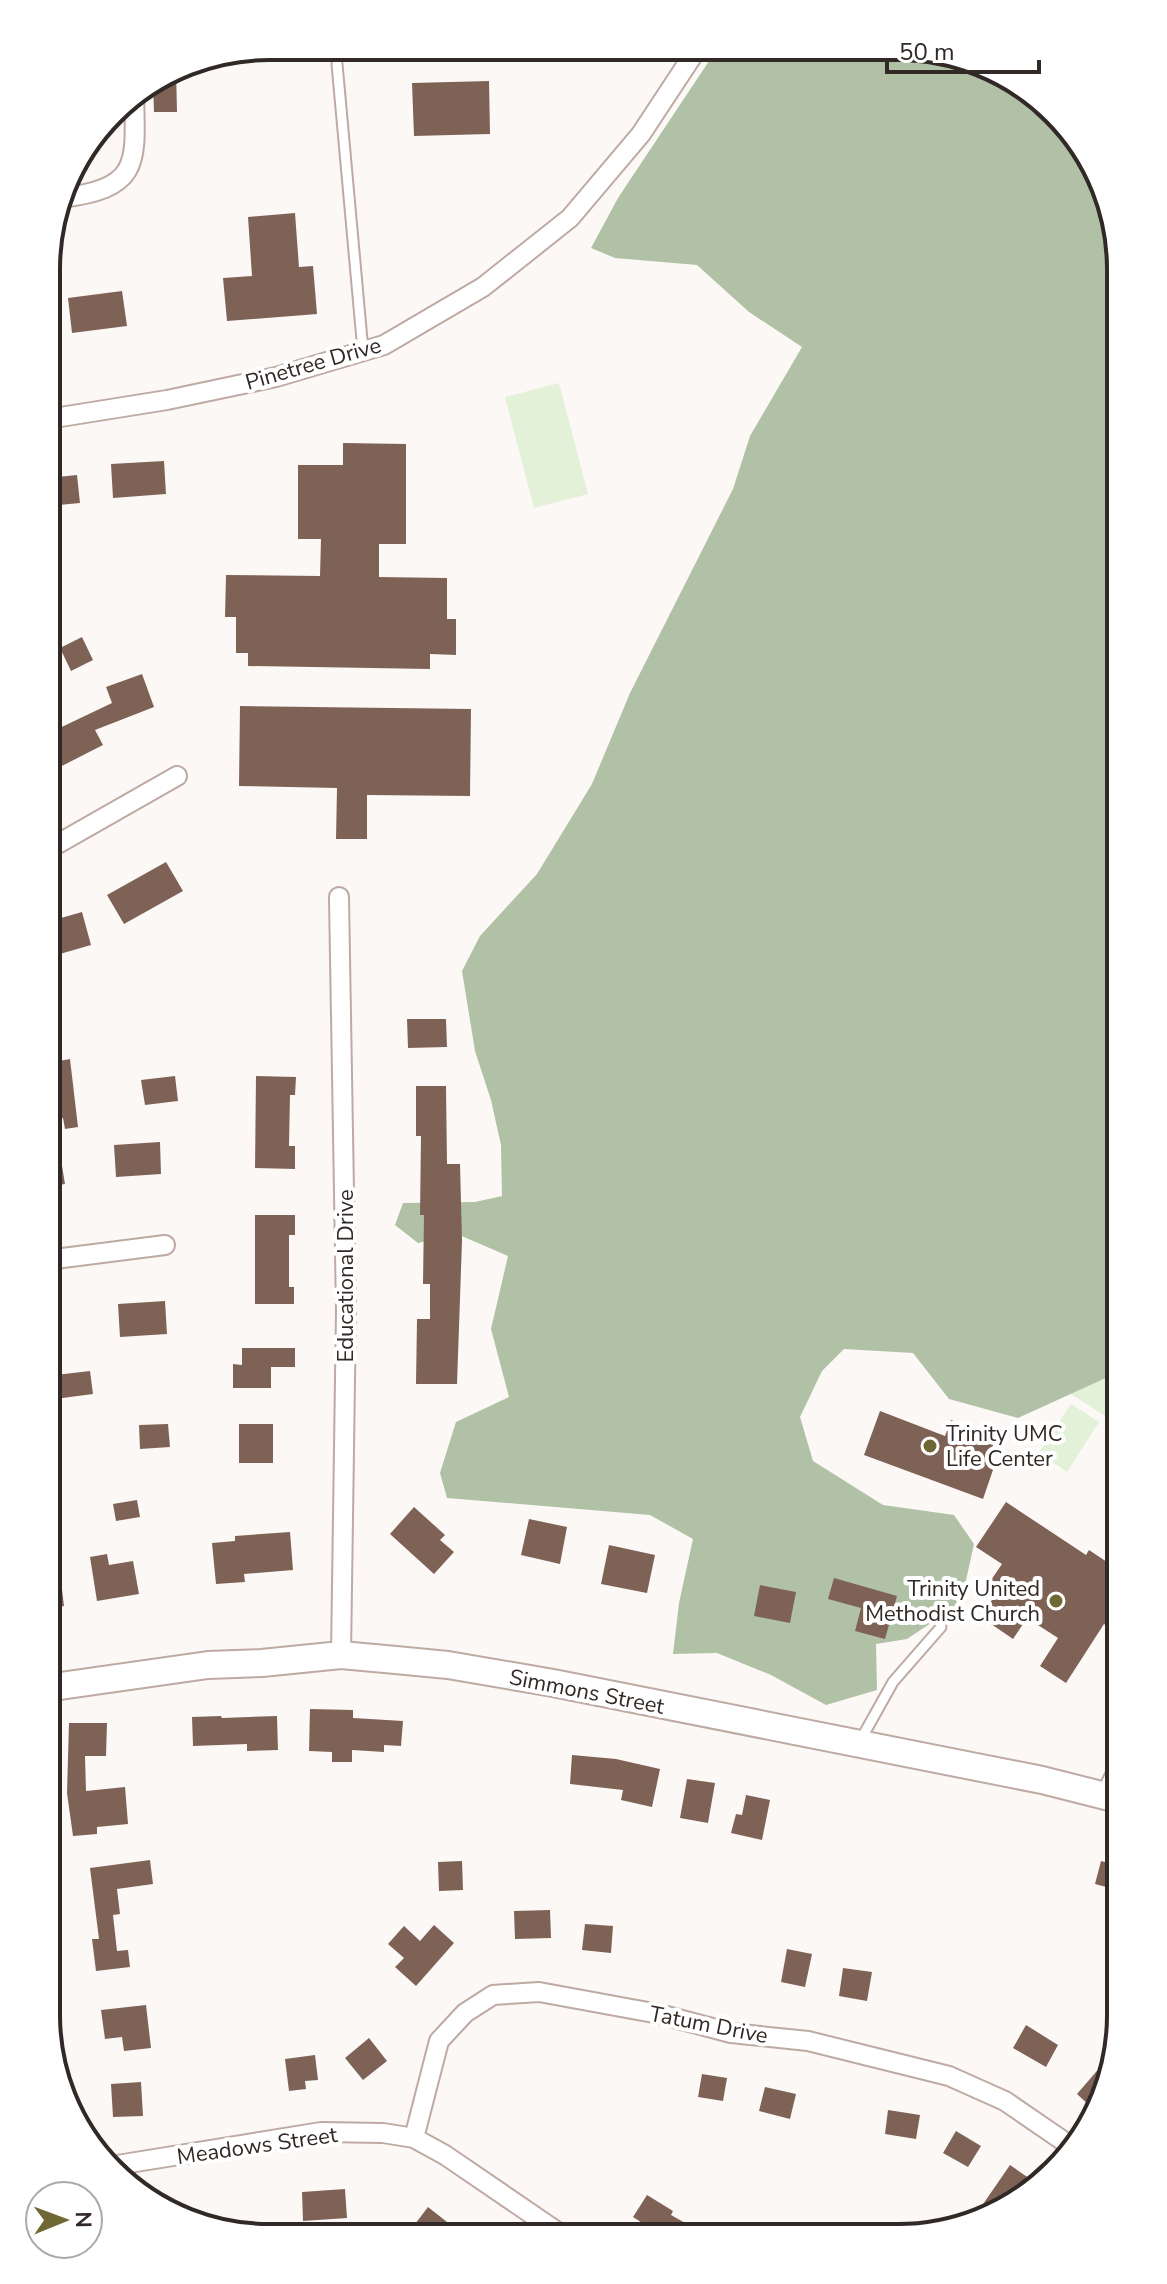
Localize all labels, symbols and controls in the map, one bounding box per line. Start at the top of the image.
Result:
scale bar [887,24,1039,74]
text: 50 m [899,36,955,68]
street label: Pinetree Drive [242,330,385,398]
street label: Educational Drive [331,1189,361,1363]
place label: Trinity UMC Life Center [946,1419,1063,1474]
marker: Trinity UMC Life Center [921,1437,939,1455]
place label: Trinity United Methodist Church [865,1574,1040,1629]
marker: Trinity United Methodist Church [1047,1592,1065,1610]
street label: Simmons Street [507,1662,667,1722]
street label: Tatum Drive [647,1999,771,2051]
street label: Meadows Street [175,2120,340,2172]
north arrow [24,2180,104,2260]
text: N [68,2211,98,2228]

